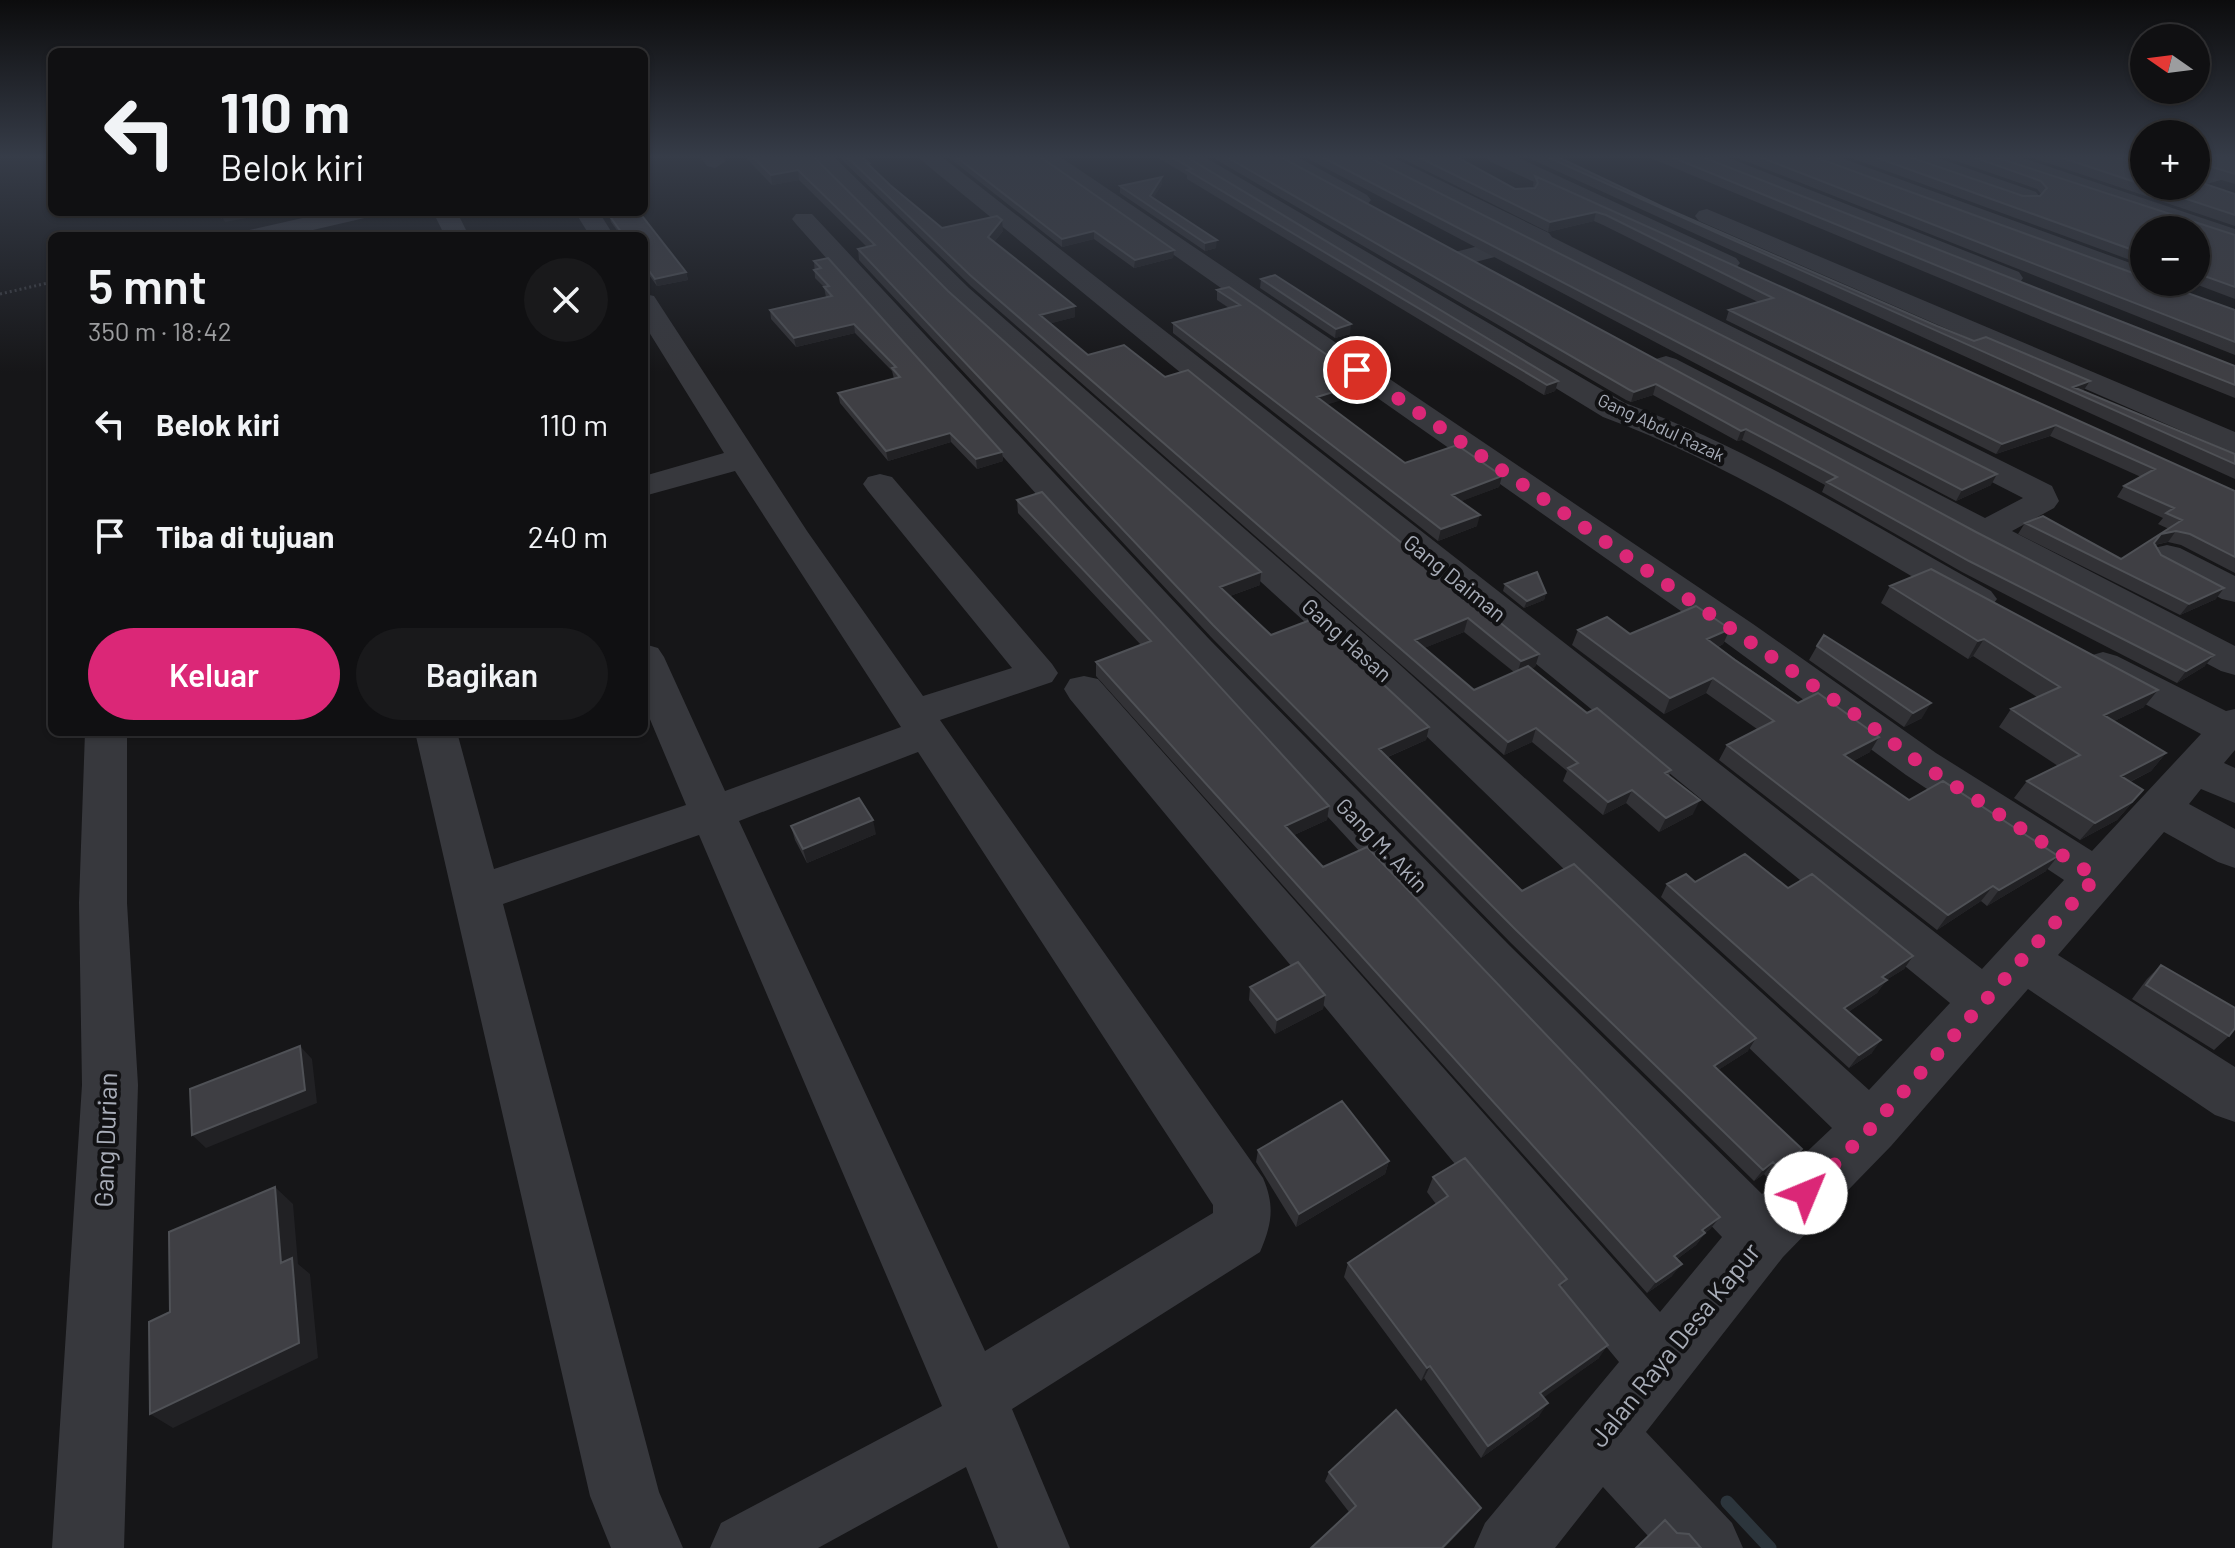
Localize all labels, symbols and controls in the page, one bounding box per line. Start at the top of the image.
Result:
north arrow [2130,24,2210,104]
map controls [2130,24,2210,296]
text: 110 m [220,77,350,144]
icon: left [88,80,192,184]
button: + [2130,120,2210,200]
text: Belok kiri [220,145,364,188]
button: − [2130,216,2210,296]
text: 5 mnt [88,256,207,314]
button: close [524,258,608,342]
text: 350 m · 18:42 [88,315,232,346]
pin [1323,336,1391,404]
icon: arrive [1335,348,1379,392]
street label: Gang Abdul Razak [1595,388,1728,466]
icon: left [88,402,132,446]
text: Belok kiri [156,406,280,442]
text: 110 m [539,406,608,442]
icon: arrive [88,514,132,558]
text: Tiba di tujuan [156,518,334,554]
text: 240 m [528,518,608,554]
street label: Gang Daiman [1399,528,1512,626]
street label: Gang Hasan [1297,592,1398,686]
button: Keluar [88,628,340,720]
button: Bagikan [356,628,608,720]
street label: Gang M. Akin [1331,792,1434,897]
street label: Gang Durian [87,1072,122,1208]
position arrow [1764,1151,1848,1235]
street label: Jalan Raya Desa Kapur [1582,1235,1766,1452]

